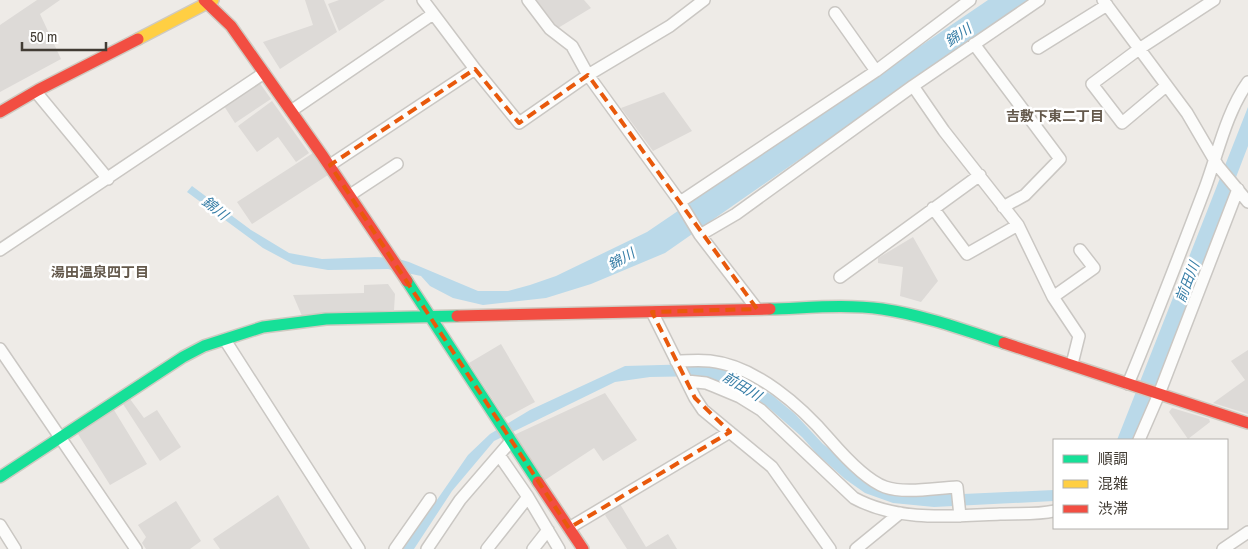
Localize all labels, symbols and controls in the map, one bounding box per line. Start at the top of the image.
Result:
water label: 錦川 [941,19,976,50]
scale bar [22,20,106,52]
text: 50 m [30,26,57,47]
district label: 吉敷下東二丁目 [1006,107,1104,125]
water label: 錦川 [198,192,233,225]
water label: 錦川 [604,243,639,274]
water label: 前田川 [1171,257,1204,305]
district label: 湯田温泉四丁目 [51,263,149,281]
water label: 前田川 [719,367,766,406]
legend [1053,439,1228,529]
text: 順調 [1098,448,1128,469]
text: 混雑 [1098,473,1128,494]
text: 渋滞 [1098,498,1128,519]

